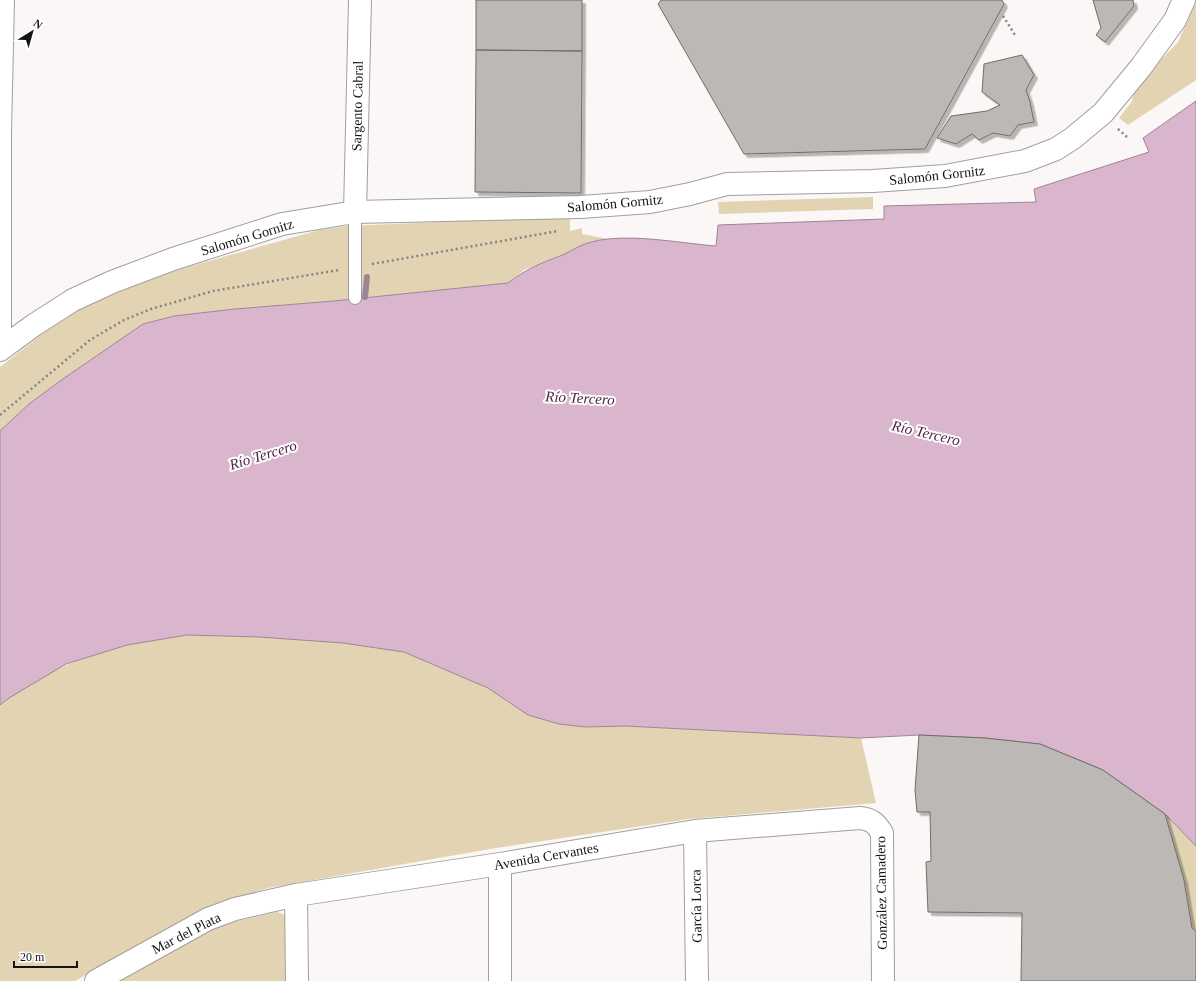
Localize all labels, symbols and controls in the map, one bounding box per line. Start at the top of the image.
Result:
north arrow [12,12,52,52]
text: N [31,17,45,31]
street label: Sargento Cabral [349,61,366,151]
street label: Salomón Gornitz [889,163,986,188]
street label: Salomón Gornitz [567,192,664,215]
street label: Salomón Gornitz [199,216,295,259]
water label: Río Tercero [544,388,616,408]
water label: Río Tercero [889,417,962,449]
water label: Río Tercero [226,437,299,473]
street label: González Camadero [873,836,890,950]
street label: Avenida Cervantes [493,840,600,873]
street label: García Lorca [688,868,705,943]
street label: Mar del Plata [149,909,224,957]
scale bar [14,943,77,969]
text: 20 m [20,950,45,964]

